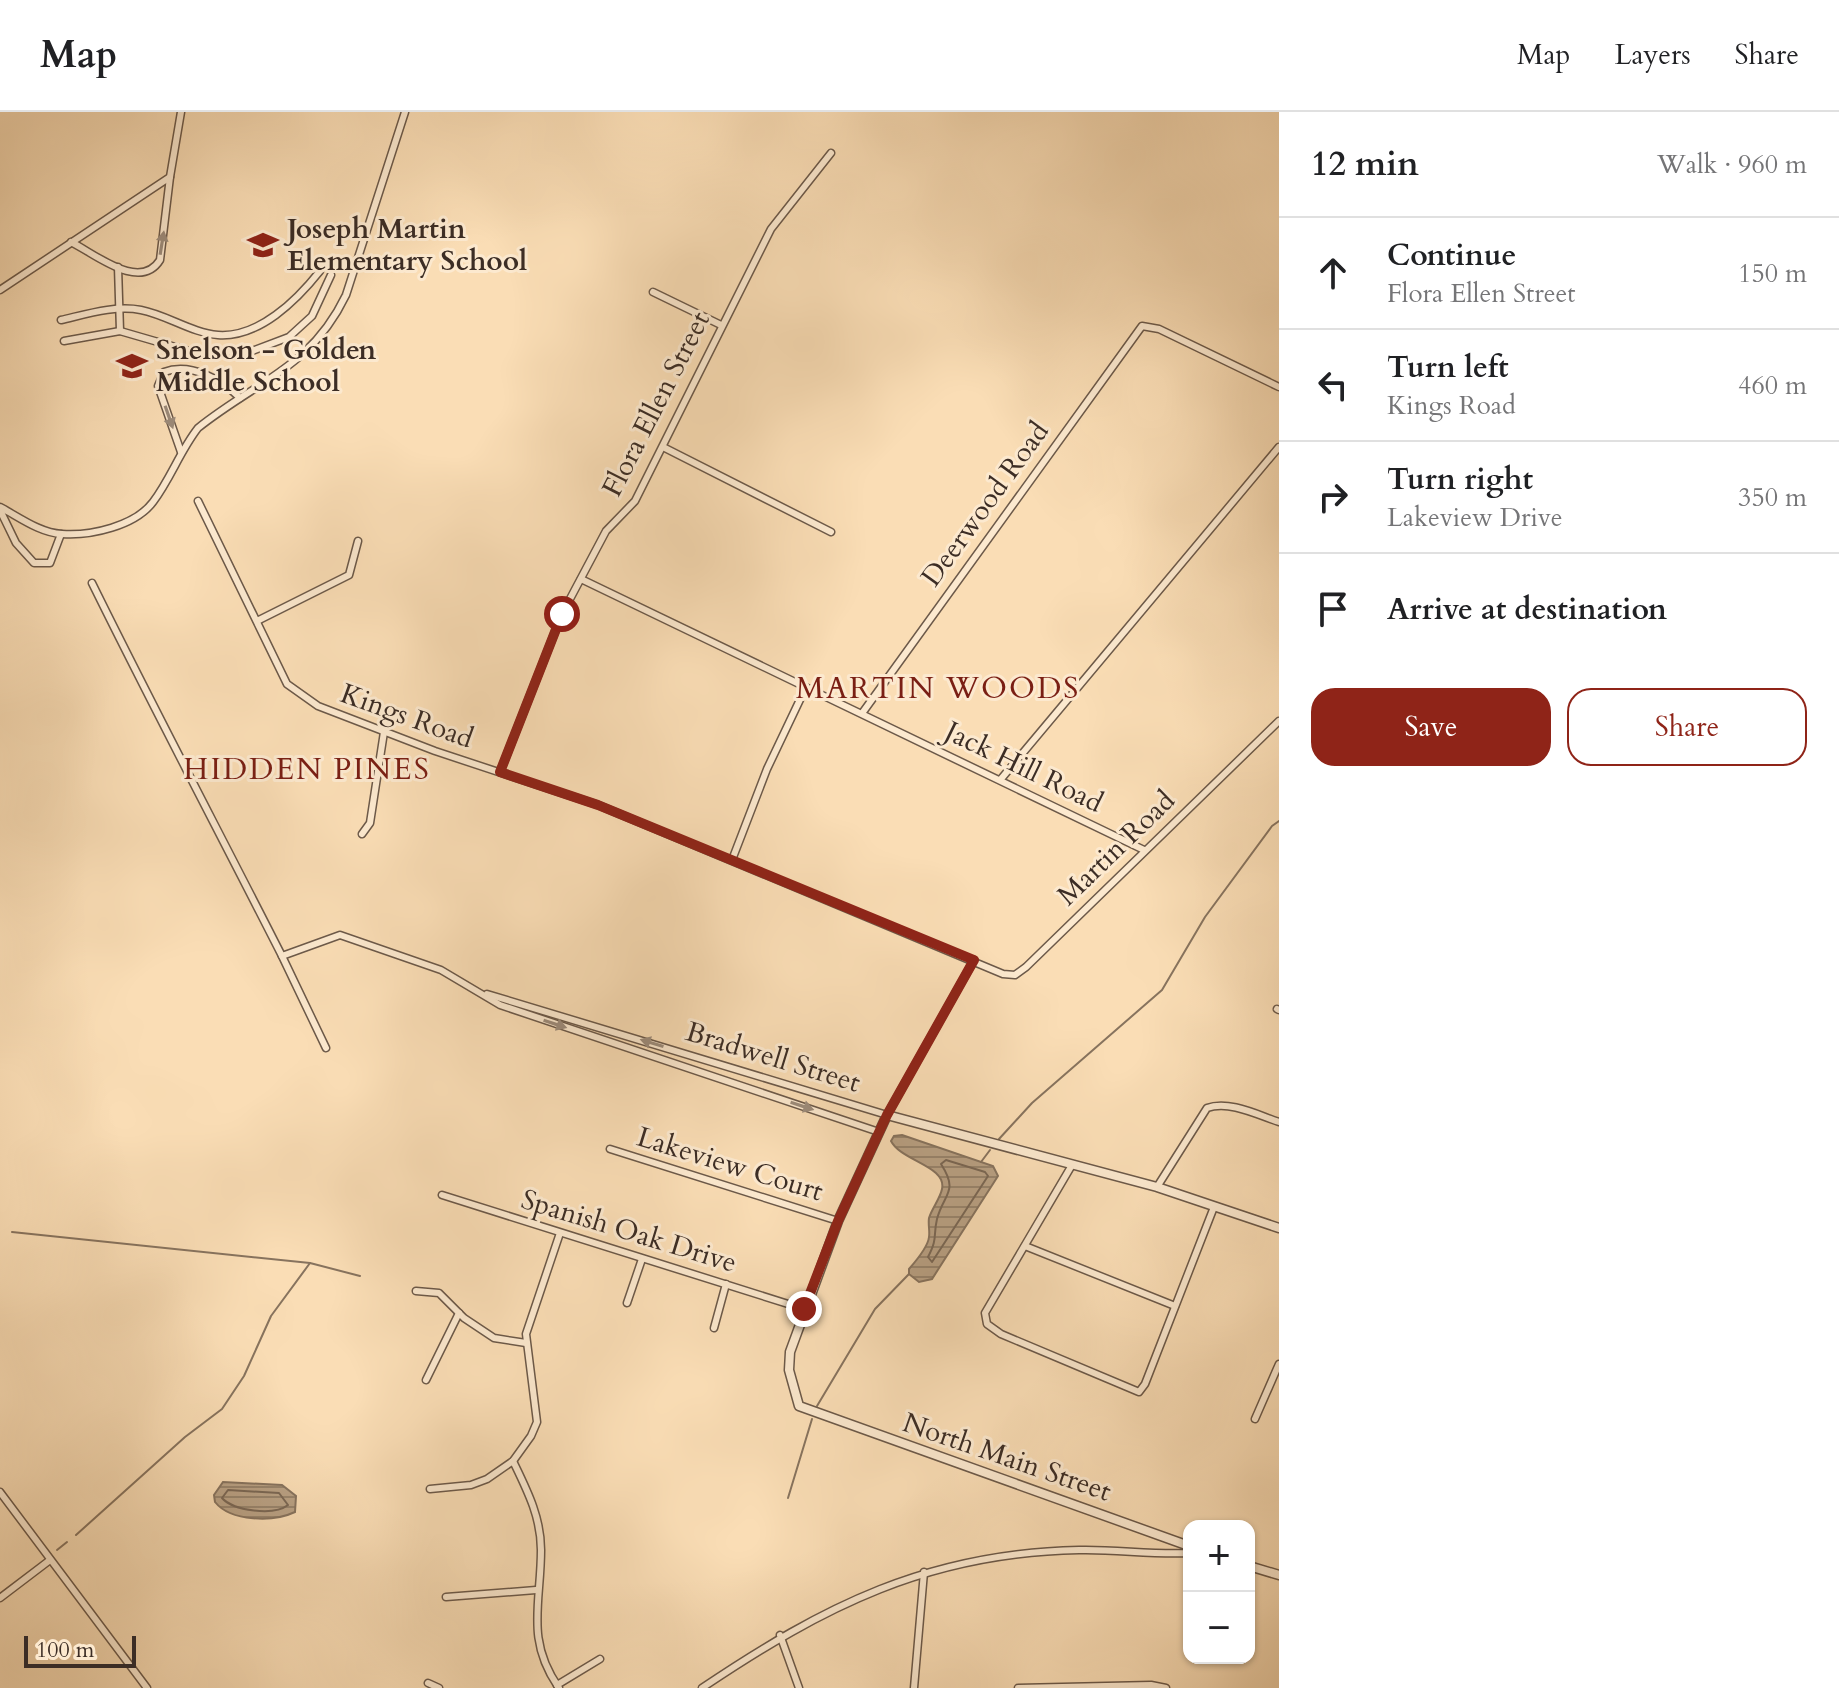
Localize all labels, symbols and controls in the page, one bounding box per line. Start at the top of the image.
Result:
text: Map [40,29,117,81]
text: Map [1517,36,1570,74]
text: Layers [1614,36,1691,74]
text: Share [1735,36,1799,74]
text: 12 min [1311,141,1419,187]
text: Walk · 960 m [1657,147,1807,182]
place label: Joseph Martin Elementary School [283,210,527,280]
school or university icon: Joseph Martin Elementary School [246,228,280,262]
one-way arrow [157,230,169,255]
text: Continue [1387,235,1516,276]
icon: ahead [1311,251,1355,295]
text: 150 m [1738,256,1807,291]
text: Flora Ellen Street [1387,276,1576,311]
street label: Flora Ellen Street [593,305,719,503]
place label: Snelson - Golden Middle School [156,331,376,401]
text: Turn left [1387,347,1509,388]
school or university icon: Snelson - Golden Middle School [115,349,149,383]
icon: left [1311,363,1355,407]
text: 460 m [1738,368,1807,403]
text: Kings Road [1387,388,1516,423]
one-way arrow [163,405,176,429]
street label: Deerwood Road [912,414,1058,594]
text: Turn right [1387,459,1533,500]
icon: right [1311,475,1355,519]
text: 350 m [1738,480,1807,515]
text: Lakeview Drive [1387,500,1563,535]
icon: arrive [1311,587,1355,631]
text: Arrive at destination [1387,589,1667,630]
route start [544,596,580,632]
district label: MARTIN WOODS [796,668,1080,709]
street label: Kings Road [335,674,479,758]
button: Save [1311,688,1551,766]
button: Share [1567,688,1807,766]
street label: Jack Hill Road [935,711,1109,822]
district label: HIDDEN PINES [183,749,431,790]
street label: Martin Road [1049,782,1183,914]
street label: Bradwell Street [681,1012,865,1102]
one-way arrow [543,1018,567,1030]
one-way arrow [639,1036,663,1049]
one-way arrow [790,1100,814,1112]
street label: Lakeview Court [632,1118,828,1210]
street label: Spanish Oak Drive [517,1180,741,1282]
route end [786,1291,822,1327]
street label: North Main Street [898,1404,1116,1511]
map controls [1183,1520,1255,1664]
button: + [1183,1520,1255,1592]
button: − [1183,1592,1255,1664]
scale bar [24,1632,136,1668]
text: 100 m [36,1635,94,1665]

